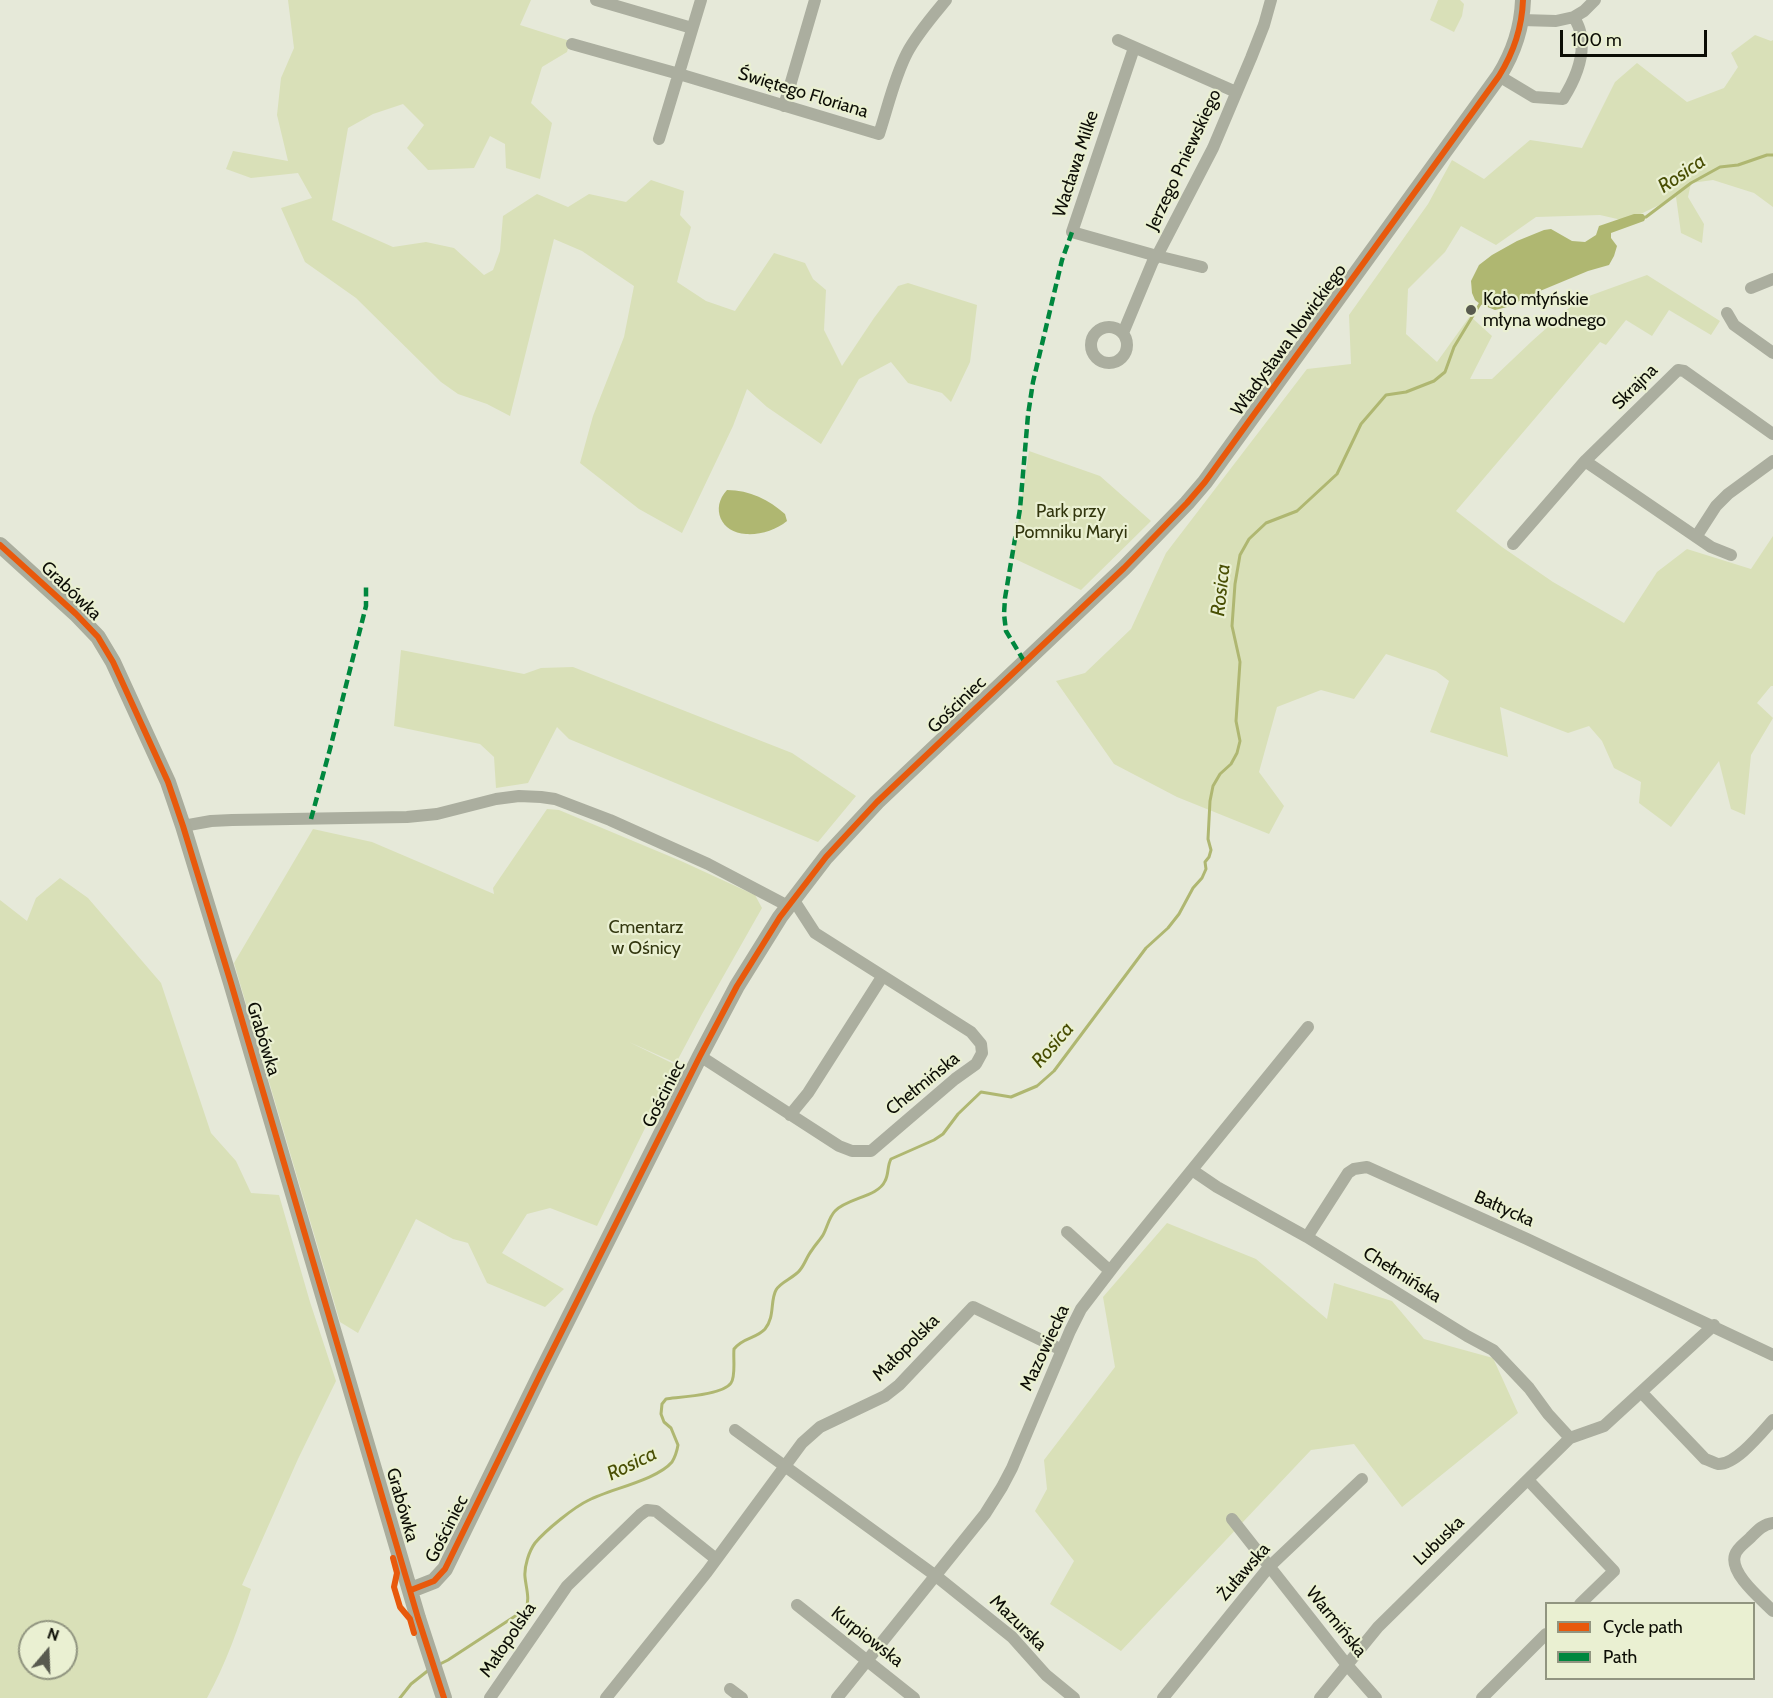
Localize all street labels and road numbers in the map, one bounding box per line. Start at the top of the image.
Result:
street label: Świętego Floriana [735,63,871,123]
street label: Jerzego Pniewskiego [1142,86,1226,234]
street label: Wacława Milke [1049,108,1103,220]
street label: Władysława Nowickiego [1227,260,1351,420]
street label: Skrajna [1608,360,1662,414]
street label: Grabówka [36,557,106,625]
street label: Gościniec [923,672,991,738]
street label: Grabówka [242,1000,284,1078]
street label: Chełmińska [882,1048,964,1120]
street label: Gościniec [638,1057,690,1131]
street label: Bałtycka [1471,1186,1537,1232]
street label: Chełmińska [1359,1243,1445,1307]
street label: Mazowiecka [1016,1302,1074,1394]
street label: Małopolska [868,1310,944,1386]
street label: Grabówka [381,1466,423,1544]
street label: Gościniec [421,1492,473,1566]
street label: Lubuska [1409,1512,1469,1570]
street label: Żuławska [1213,1539,1275,1605]
street label: Warmińska [1301,1582,1371,1662]
street label: Mazurska [985,1591,1051,1655]
street label: Małopolska [475,1599,541,1681]
street label: Kurpiowska [827,1602,907,1672]

